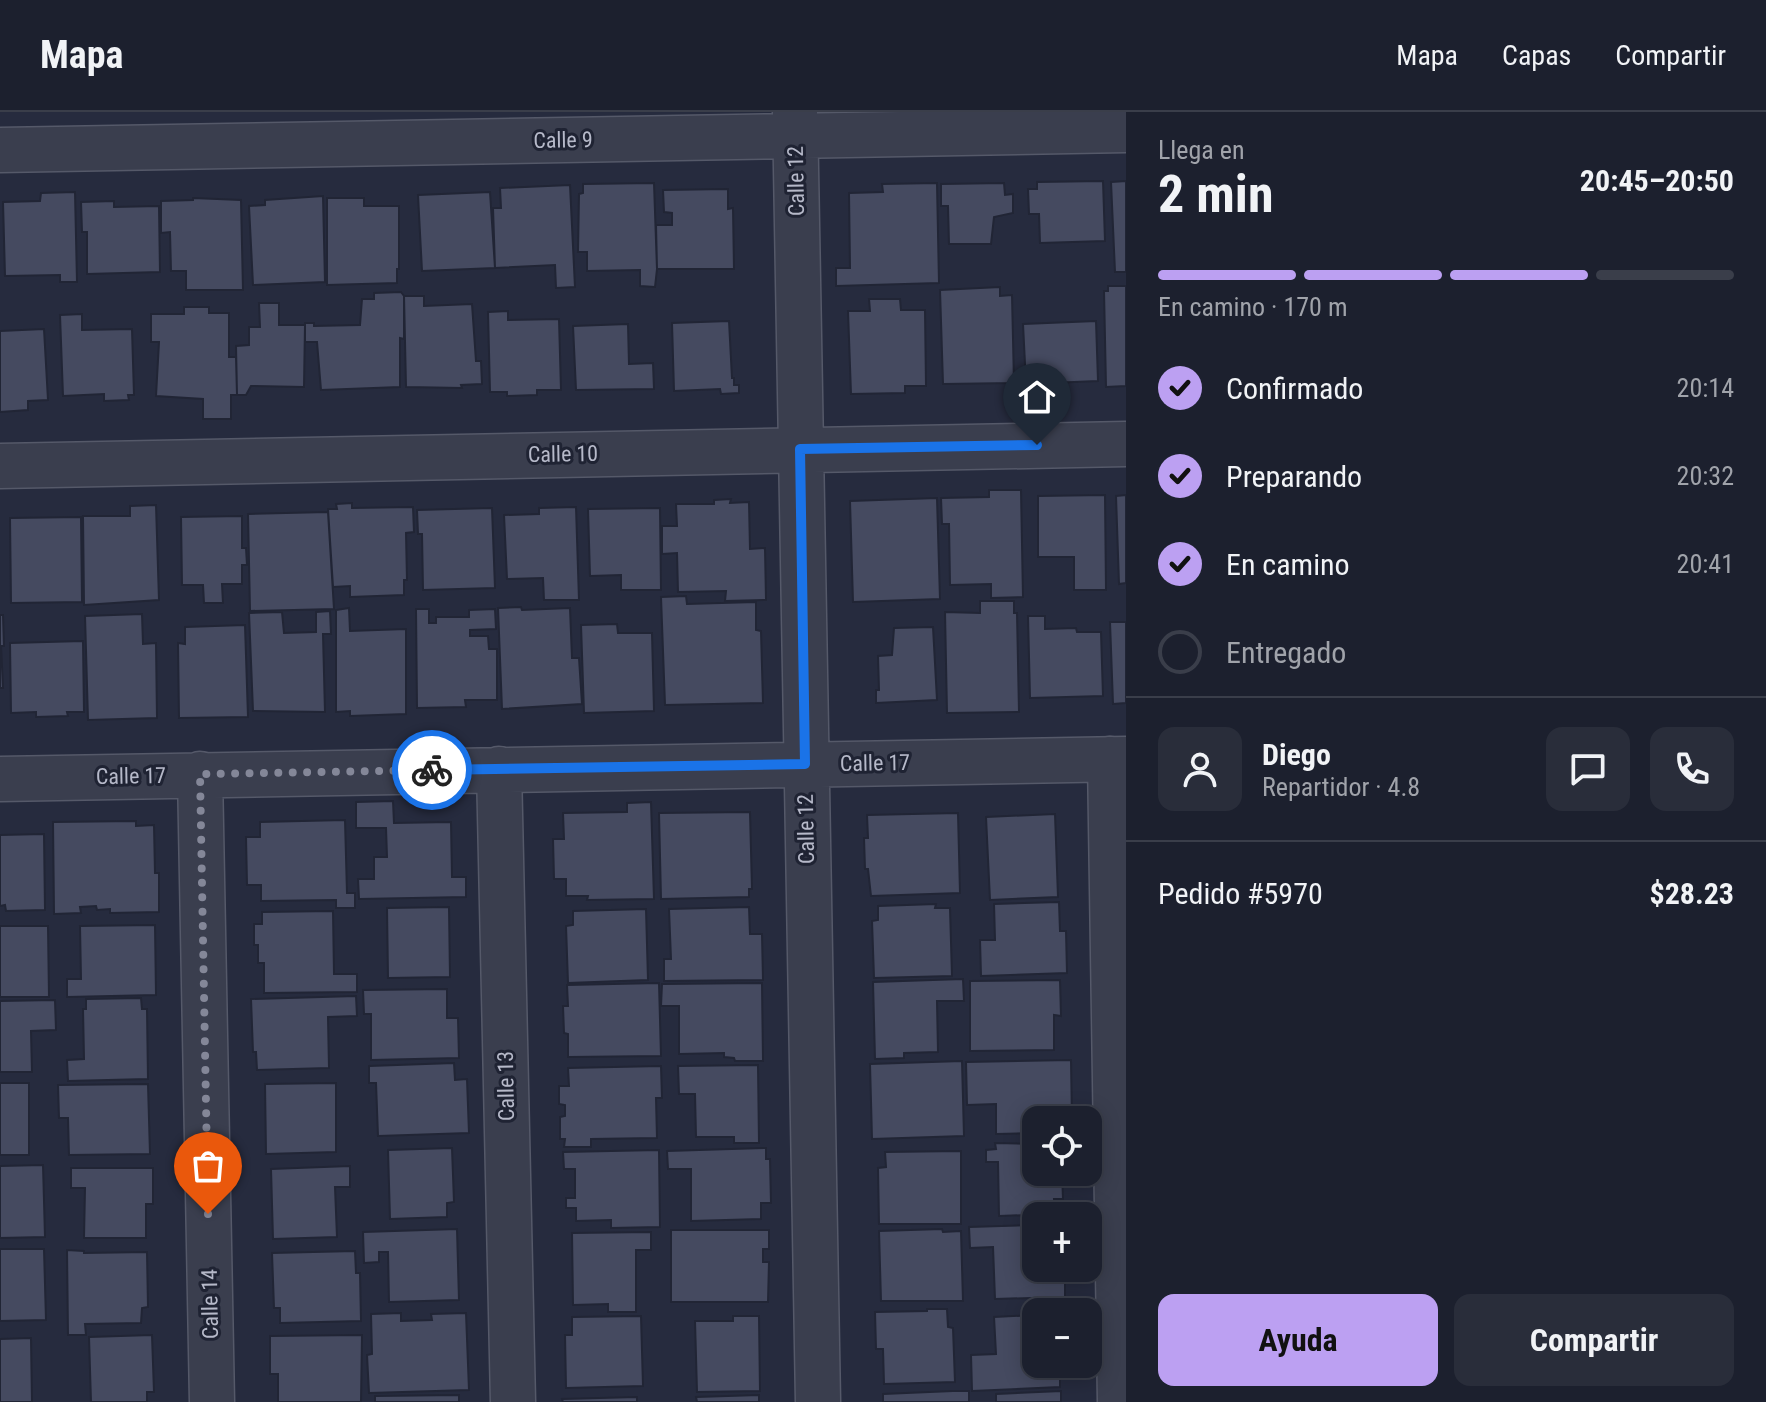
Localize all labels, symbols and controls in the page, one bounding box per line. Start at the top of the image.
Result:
text: Mapa [40,33,123,77]
text: Mapa [1396,39,1458,72]
text: Capas [1502,39,1571,72]
text: Compartir [1615,39,1726,72]
street label: Calle 9 [533,127,593,153]
text: Llega en [1158,135,1245,165]
street label: Calle 12 [783,146,809,216]
text: 20:45–20:50 [1580,163,1734,198]
text: 2 min [1158,164,1274,225]
text: En camino · 170 m [1158,292,1347,322]
pin [1003,363,1071,445]
icon: check [1158,366,1202,410]
text: Confirmado [1226,371,1363,406]
text: 20:14 [1677,373,1734,403]
icon: home [1015,375,1059,419]
street label: Calle 10 [528,441,598,467]
icon: check [1158,454,1202,498]
text: Preparando [1226,459,1362,494]
text: 20:32 [1677,461,1734,491]
icon: check [1158,542,1202,586]
text: En camino [1226,547,1350,582]
text: 20:41 [1677,549,1734,579]
text: Entregado [1226,635,1346,670]
button: person [1158,727,1242,811]
button: chat [1546,727,1630,811]
button: phone [1650,727,1734,811]
courier [392,730,472,810]
text: Diego [1262,737,1331,772]
icon: bike [410,748,454,792]
street label: Calle 17 [840,750,910,776]
street label: Calle 17 [96,763,166,789]
text: Repartidor · 4.8 [1262,772,1420,802]
street label: Calle 12 [793,794,819,864]
text: Pedido #5970 [1158,876,1323,911]
text: $28.23 [1649,876,1734,911]
street label: Calle 13 [493,1051,519,1121]
map controls [1022,1106,1102,1378]
button: locate [1022,1106,1102,1186]
pin [174,1132,242,1214]
icon: bag [186,1144,230,1188]
button: + [1022,1202,1102,1282]
street label: Calle 14 [197,1269,223,1339]
button: Ayuda [1158,1294,1438,1386]
button: Compartir [1454,1294,1734,1386]
button: − [1022,1298,1102,1378]

